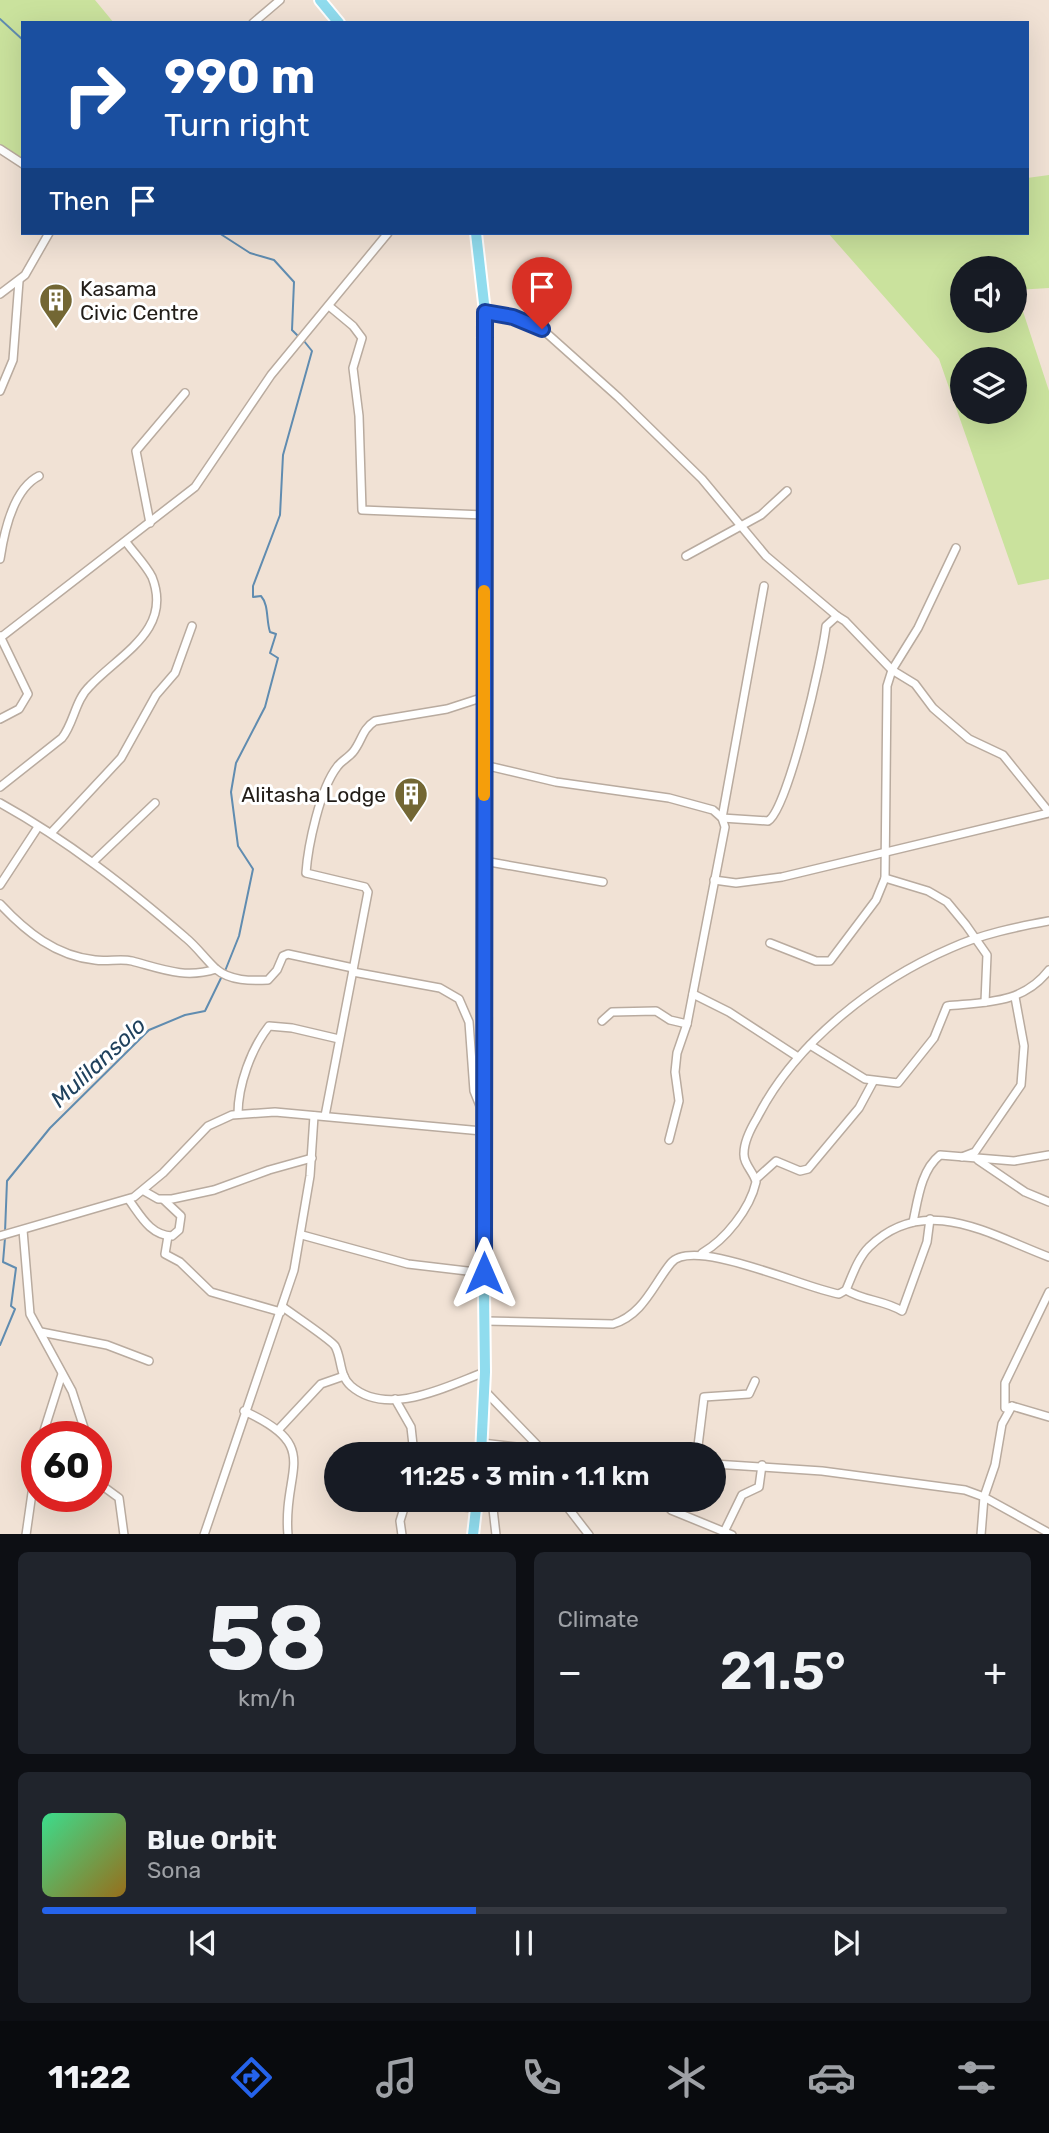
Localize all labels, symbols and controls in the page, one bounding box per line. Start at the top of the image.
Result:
text: 990 m [164,47,315,105]
icon: right [49,49,140,140]
text: Turn right [164,106,309,144]
icon: arrive [124,182,162,220]
text: Then [49,186,110,217]
map controls [950,256,1027,424]
button: sound [950,256,1027,333]
pin [512,257,572,329]
icon: arrive [523,268,561,306]
place label: Kasama Civic Centre [80,276,199,325]
building icon: Kasama Civic Centre [37,281,75,330]
button: layers [950,347,1027,424]
building icon: Alitasha Lodge [392,775,430,824]
place label: Alitasha Lodge [241,782,386,807]
water label: Mulilansolo [45,1011,151,1113]
position arrow [447,1236,521,1310]
speed limit sign: 60 [21,1421,112,1512]
text: 11:25 · 3 min · 1.1 km [400,1461,650,1492]
text: 58 [207,1584,327,1692]
text: Climate [558,1605,639,1633]
text: 21.5° [720,1640,846,1702]
text: − [558,1649,582,1695]
text: + [983,1649,1007,1695]
text: km/h [238,1684,295,1712]
text: Blue Orbit [147,1825,277,1856]
text: Sona [147,1856,201,1884]
icon: previous [184,1924,222,1962]
icon: pause [505,1924,543,1962]
icon: next [827,1924,865,1962]
icon: directions [227,2053,276,2102]
icon: music [372,2053,421,2102]
icon: phone [517,2053,566,2102]
icon: climate [662,2053,711,2102]
icon: car [807,2053,856,2102]
icon: filters [952,2053,1001,2102]
text: 11:22 [48,2058,131,2096]

